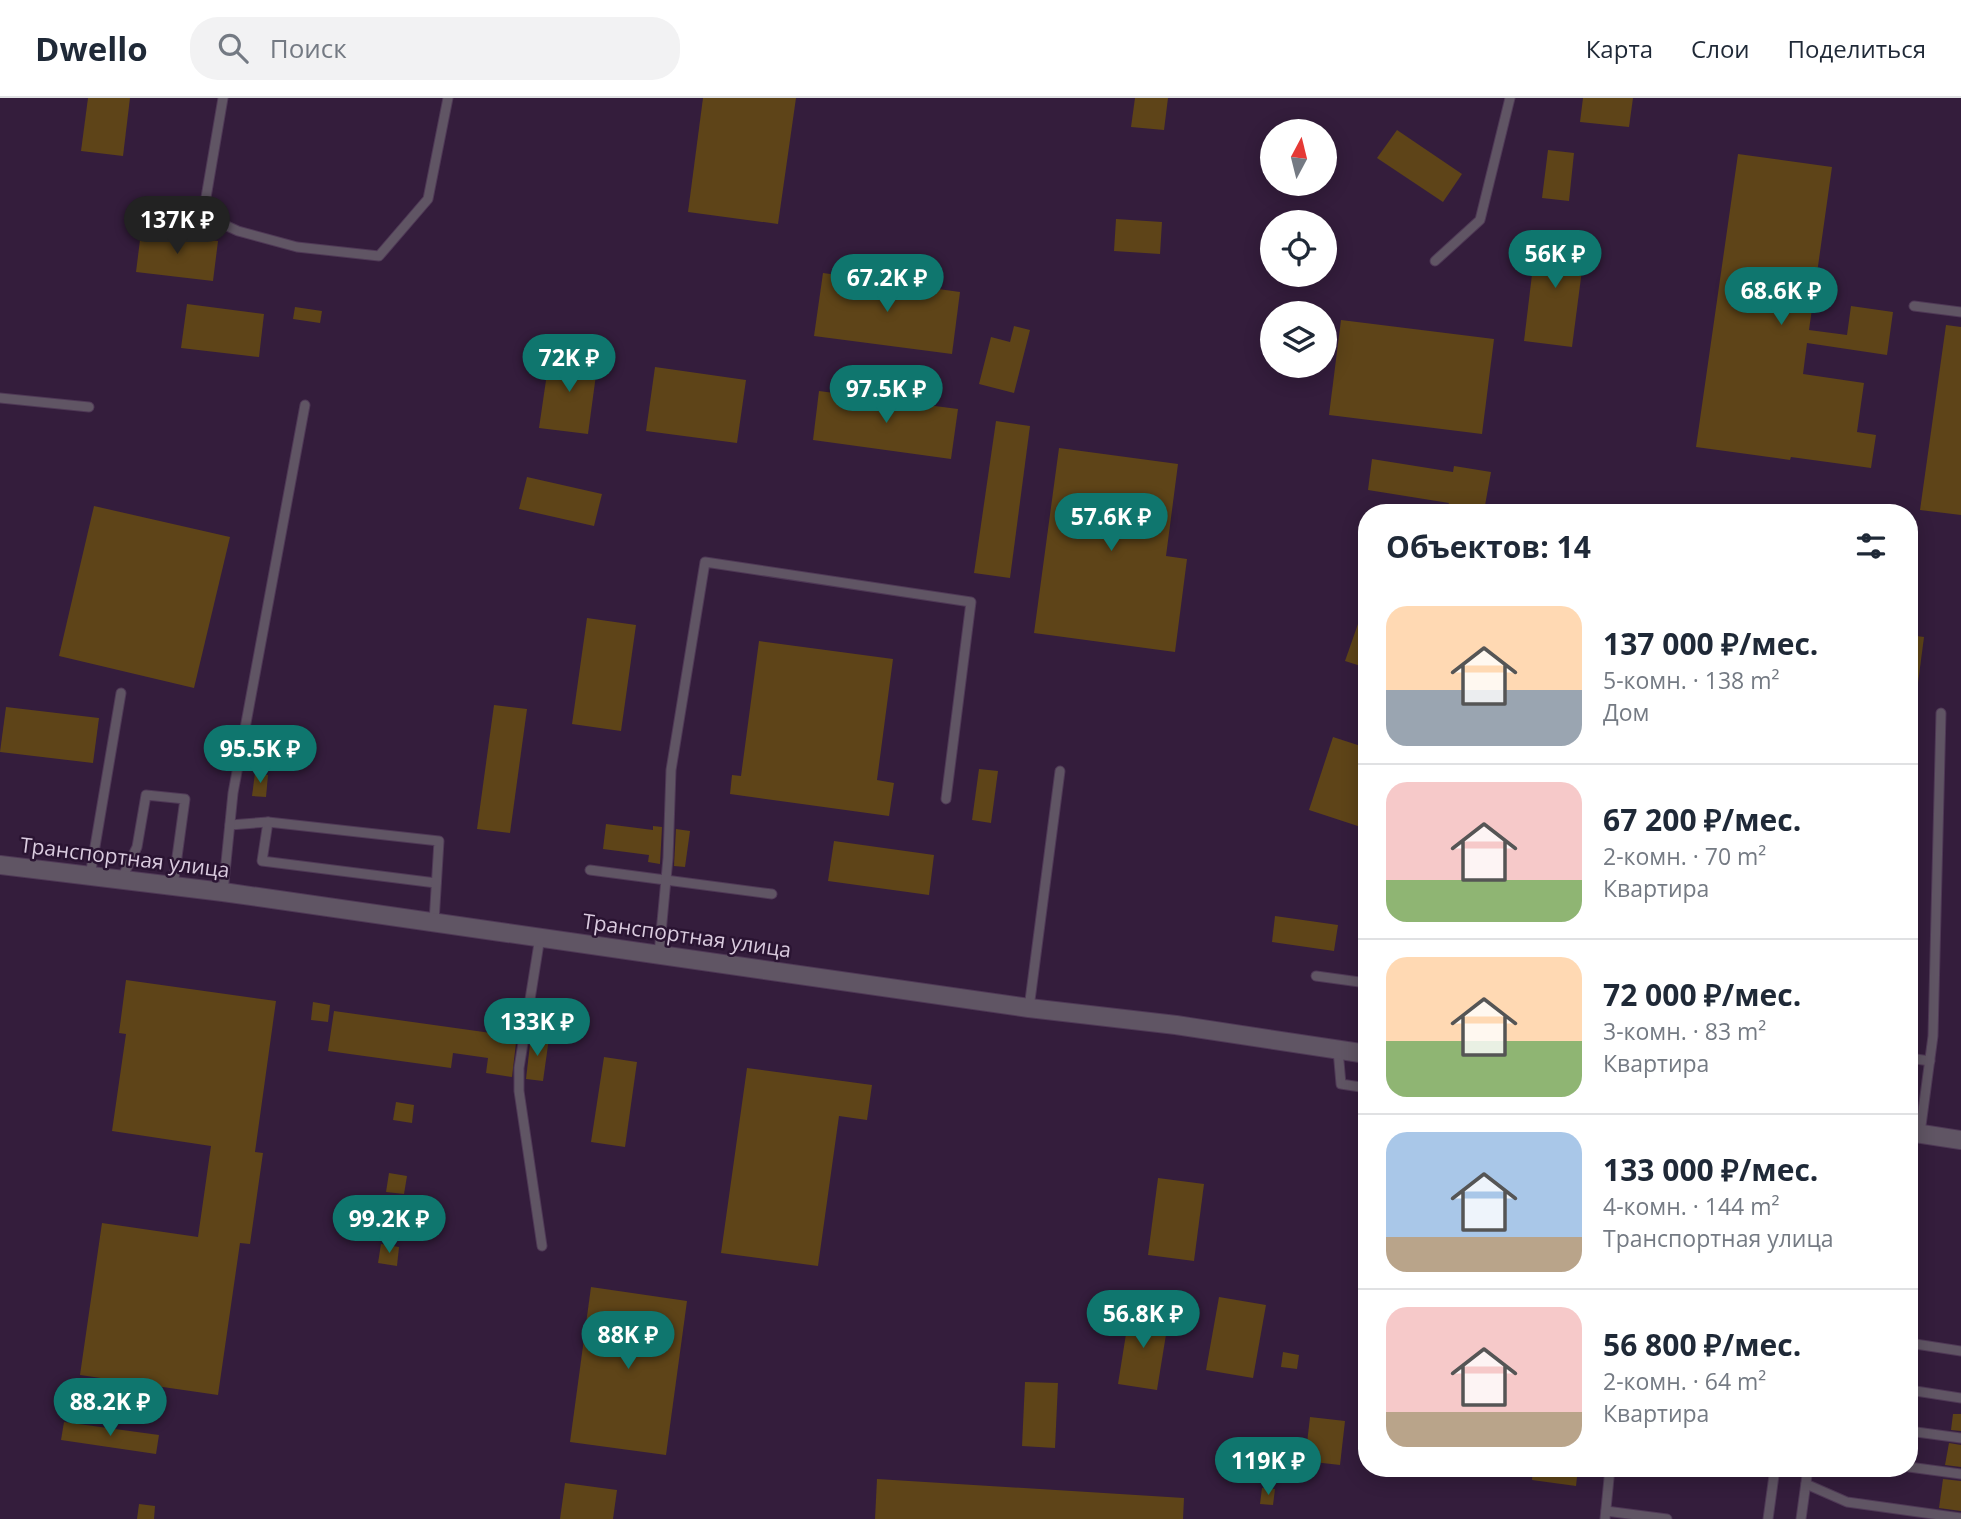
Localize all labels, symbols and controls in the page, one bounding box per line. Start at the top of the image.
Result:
search box [190,17,680,80]
text: Dwello [35,26,148,71]
icon: search [214,29,252,67]
text: Поиск [270,30,347,66]
text: Карта [1586,32,1653,65]
text: Слои [1691,32,1750,65]
text: Поделиться [1788,32,1926,65]
north arrow [1260,119,1337,196]
map controls [1260,119,1337,378]
pin: 137K ₽ [120,197,234,256]
text: 137K ₽ [140,203,214,235]
button: locate [1260,210,1337,287]
pin: 56K ₽ [1506,230,1604,290]
text: 56K ₽ [1525,237,1585,269]
pin: 67.2K ₽ [822,254,952,314]
text: 67.2K ₽ [847,261,927,293]
pin: 68.6K ₽ [1716,268,1846,327]
text: 68.6K ₽ [1741,274,1821,306]
button: layers [1260,301,1337,378]
pin: 72K ₽ [520,334,618,394]
text: 72K ₽ [539,341,599,373]
pin: 97.5K ₽ [821,366,951,425]
text: 97.5K ₽ [846,372,926,404]
pin: 57.6K ₽ [1046,494,1176,553]
text: 57.6K ₽ [1071,500,1151,532]
text: Объектов: 14 [1386,526,1591,567]
icon: filters [1852,527,1890,565]
text: 137 000 ₽/мес. [1603,623,1818,664]
icon: home [1442,634,1526,718]
text: 5-комн. · 138 m² [1603,664,1779,696]
text: Дом [1603,696,1649,728]
pin: 95.5K ₽ [195,726,325,785]
text: 95.5K ₽ [220,732,300,764]
text: 67 200 ₽/мес. [1603,799,1801,840]
icon: home [1442,810,1526,894]
street label: Транспортная улица [19,830,231,884]
text: 2-комн. · 70 m² [1603,840,1766,872]
text: Квартира [1603,872,1709,904]
street label: Транспортная улица [581,906,793,964]
text: 72 000 ₽/мес. [1603,974,1801,1015]
icon: home [1442,985,1526,1069]
pin: 133K ₽ [480,998,594,1058]
text: 133K ₽ [500,1005,574,1037]
text: 3-комн. · 83 m² [1603,1015,1766,1047]
text: Квартира [1603,1047,1709,1079]
text: 133 000 ₽/мес. [1603,1149,1818,1190]
icon: home [1442,1160,1526,1244]
text: 4-комн. · 144 m² [1603,1190,1779,1222]
pin: 99.2K ₽ [324,1196,454,1255]
text: 99.2K ₽ [349,1202,429,1234]
text: Транспортная улица [1603,1222,1834,1254]
pin: 56.8K ₽ [1078,1290,1208,1350]
text: 56.8K ₽ [1103,1297,1183,1329]
pin: 88K ₽ [579,1312,677,1371]
text: 88K ₽ [598,1318,658,1350]
text: 56 800 ₽/мес. [1603,1324,1801,1365]
icon: home [1442,1335,1526,1419]
text: 2-комн. · 64 m² [1603,1365,1766,1397]
pin: 88.2K ₽ [45,1378,175,1438]
text: 88.2K ₽ [70,1385,150,1417]
text: Квартира [1603,1397,1709,1429]
pin: 119K ₽ [1211,1438,1325,1497]
text: 119K ₽ [1231,1444,1305,1476]

